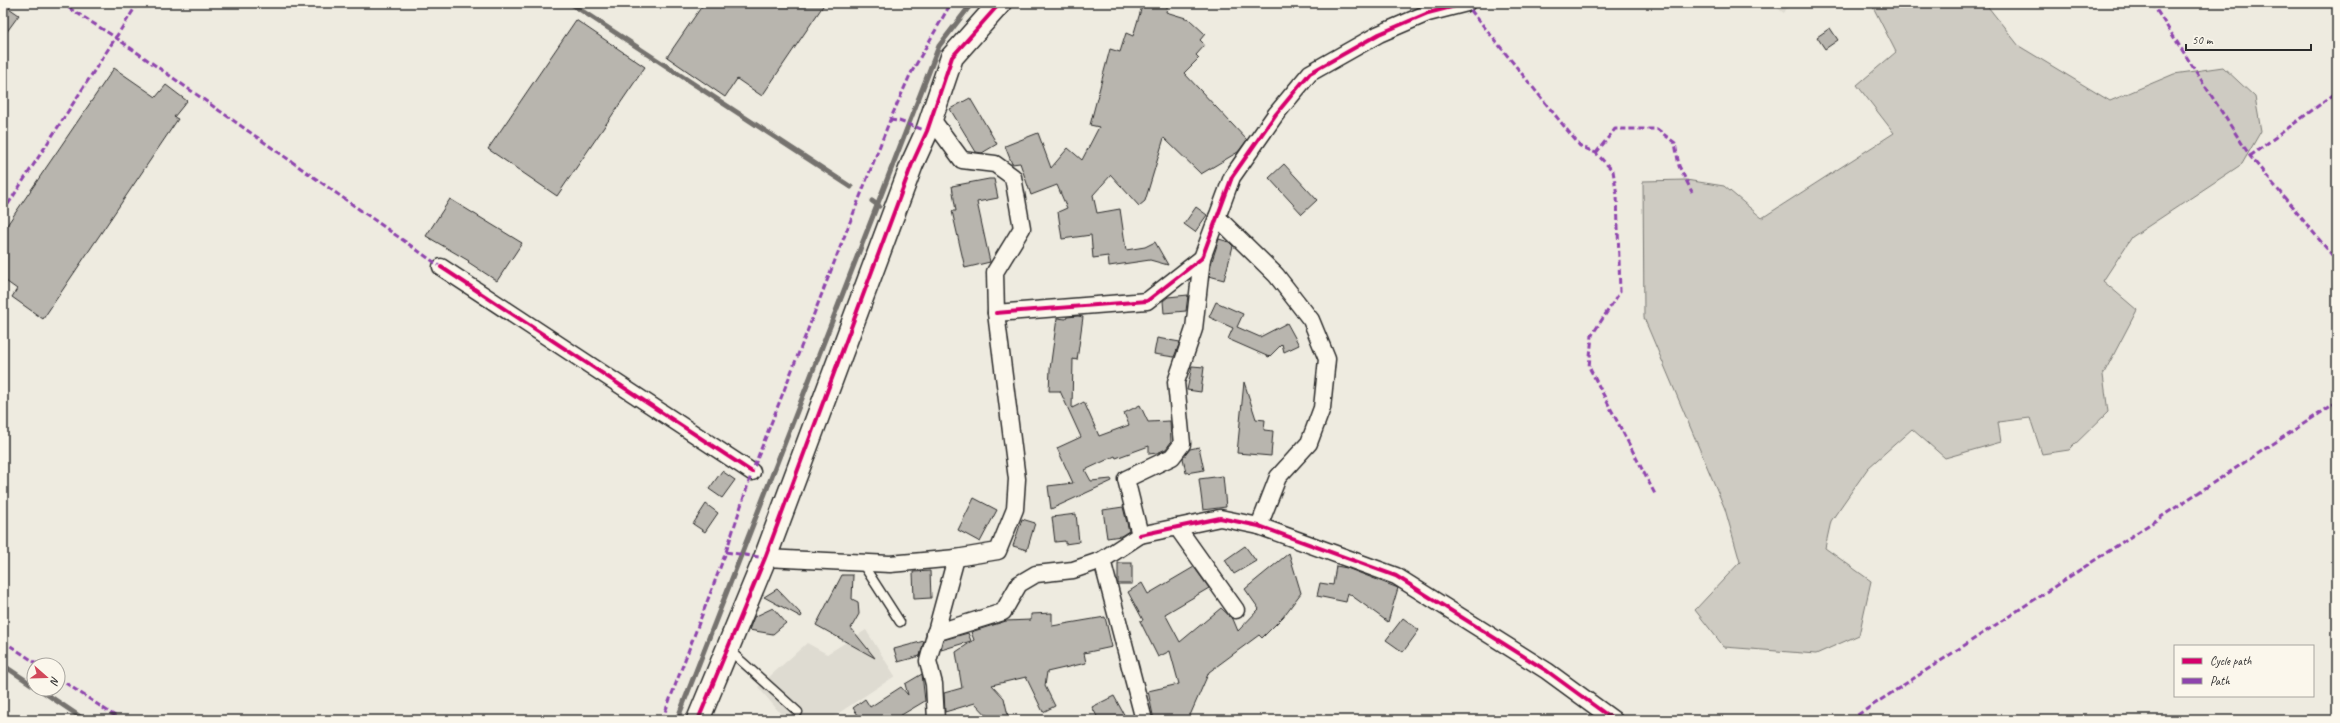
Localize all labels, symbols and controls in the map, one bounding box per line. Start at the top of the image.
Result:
scale bar [2186,26,2311,52]
text: 50 m [2192,32,2214,48]
legend [2174,645,2314,697]
text: Cycle path [2210,653,2252,669]
north arrow [26,657,66,697]
text: Path [2210,673,2230,689]
text: N [47,675,63,688]

